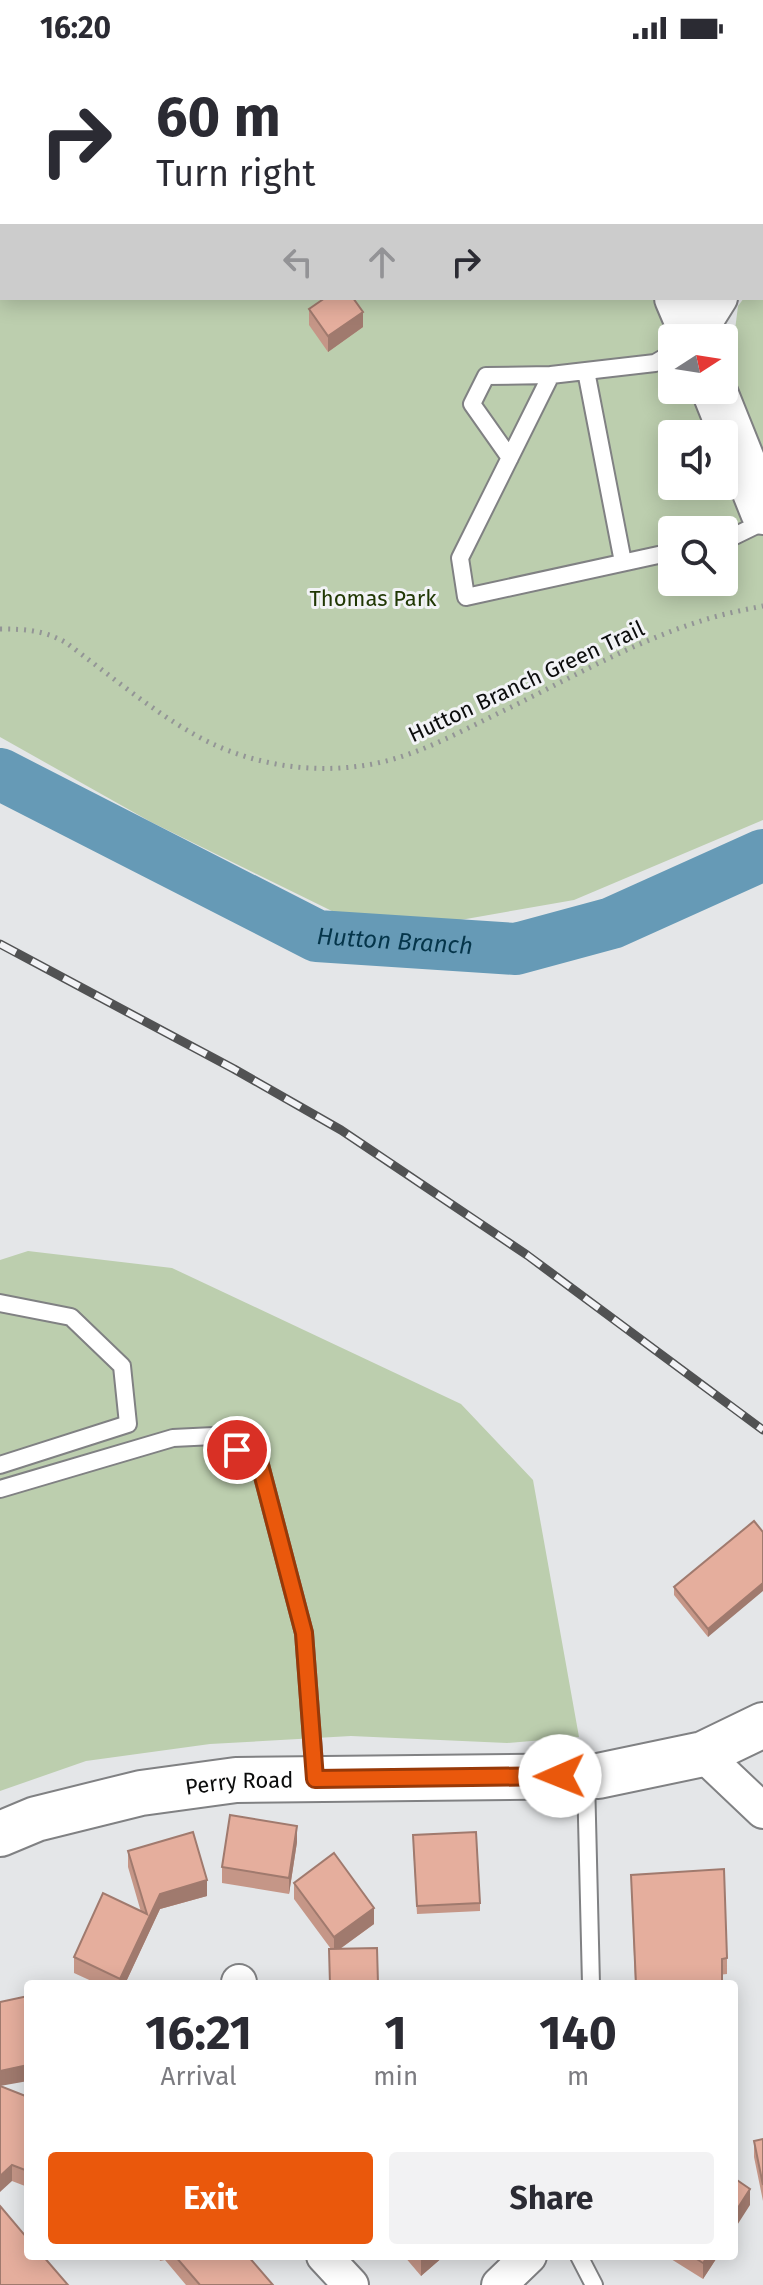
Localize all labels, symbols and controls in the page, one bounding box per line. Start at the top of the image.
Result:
text: 16:20 [40,10,111,46]
text: 60 m [156,84,281,151]
icon: right [24,88,128,192]
text: Turn right [156,152,316,196]
icon: left [276,240,320,284]
icon: ahead [360,240,404,284]
icon: right [444,240,488,284]
north arrow [658,324,738,404]
map controls [658,324,738,596]
button: sound [658,420,738,500]
button: search [658,516,738,596]
park label: Thomas Park [309,585,437,612]
street label: Hutton Branch Green Trail [404,615,649,748]
water label: Hutton Branch [316,922,474,960]
pin [203,1416,271,1484]
icon: arrive [215,1428,259,1472]
position arrow [518,1734,602,1818]
street label: Perry Road [183,1766,293,1801]
text: 16:21 [145,2004,252,2062]
text: 1 [385,2004,407,2062]
text: 140 [539,2004,617,2062]
text: Arrival [161,2061,237,2092]
text: min [373,2061,418,2092]
text: m [567,2061,589,2092]
button: Exit [48,2152,373,2244]
button: Share [389,2152,714,2244]

